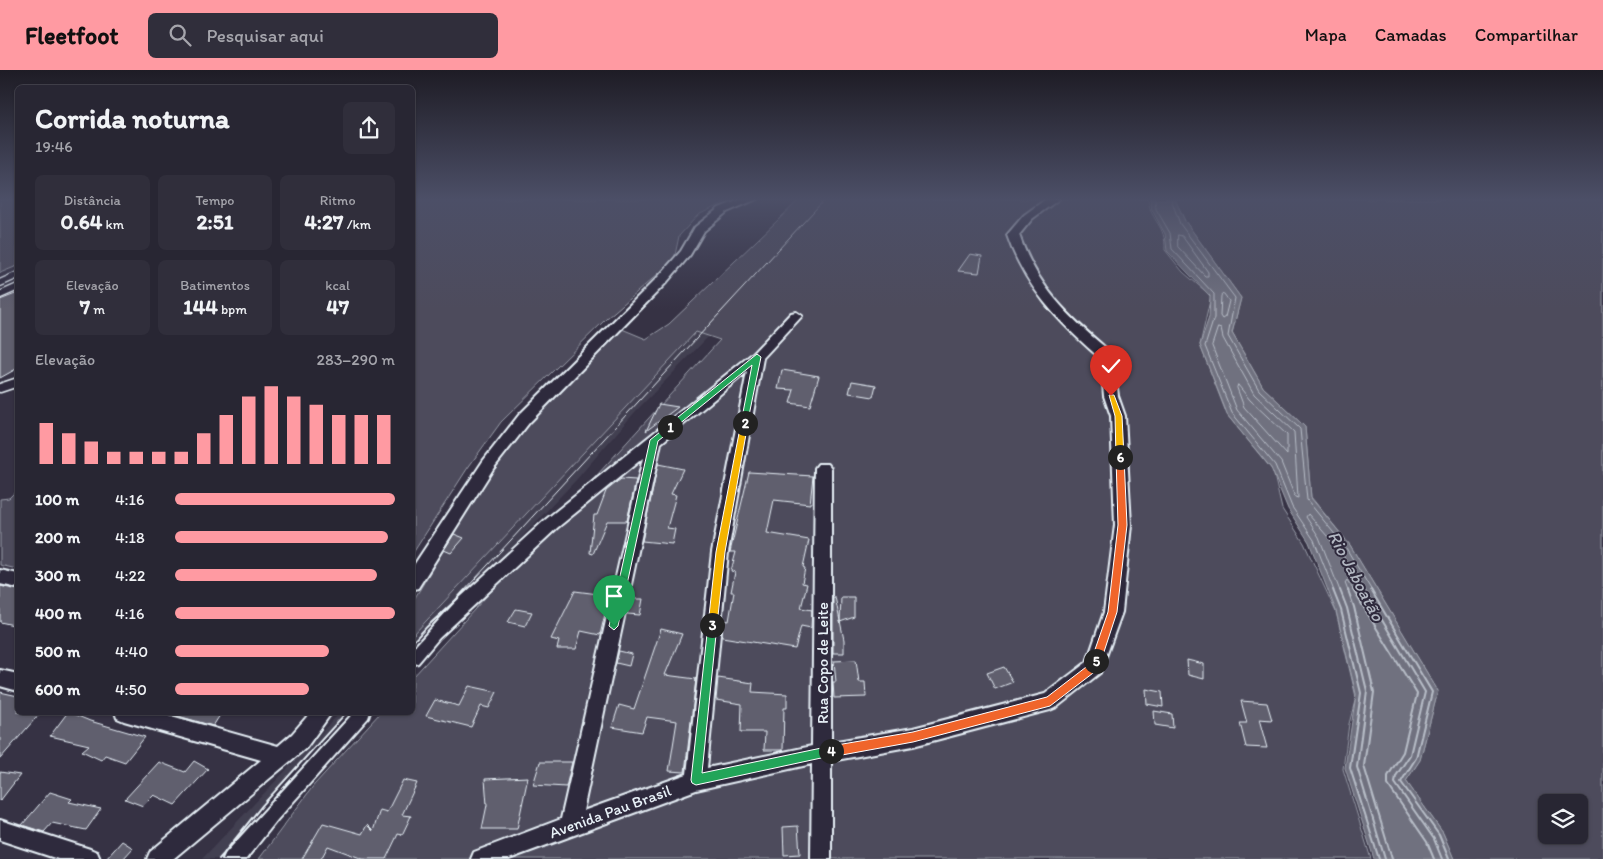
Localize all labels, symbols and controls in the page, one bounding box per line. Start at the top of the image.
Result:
search box [148,13,498,58]
text: Fleetfoot [25,21,118,50]
icon: search [166,21,194,49]
text: Pesquisar aqui [206,24,324,47]
text: Mapa [1305,24,1347,46]
text: Camadas [1375,24,1447,46]
text: Compartilhar [1475,24,1578,46]
text: Corrida noturna [35,101,230,135]
button: share [343,102,395,154]
text: 19:46 [35,137,73,156]
text: Distância [64,192,121,209]
text: Tempo [196,192,234,209]
text: Ritmo [320,192,356,209]
text: 0.64 [61,209,102,234]
text: 2:51 [197,209,233,234]
text: 4:27 [304,209,343,234]
text: km [102,216,124,233]
text: /km [343,216,371,233]
text: Elevação [66,277,119,294]
text: Batimentos [180,277,250,294]
text: kcal [325,277,350,294]
text: 7 [80,294,90,319]
text: 144 [183,294,218,319]
text: 47 [326,294,349,319]
text: m [90,301,105,318]
text: bpm [218,301,247,318]
pin [1090,345,1132,396]
text: Elevação [35,350,95,369]
text: 283–290 m [316,350,395,369]
icon: check [1097,352,1125,380]
pin: 2 [732,410,758,436]
pin: 1 [658,414,682,440]
text: 2 [742,415,749,432]
text: 1 [667,419,674,436]
pin: 6 [1108,444,1132,470]
text: 6 [1117,449,1124,466]
text: 100 m [35,490,79,509]
text: 4:16 [115,490,144,509]
water label: Rio Jaboatão [1323,527,1389,626]
text: 200 m [35,528,80,547]
text: 4:18 [115,528,145,547]
text: 300 m [35,566,81,585]
text: 4:22 [115,566,145,585]
pin [593,575,635,626]
icon: arrive [600,582,628,610]
street label: Rua Copo de Leite [813,602,832,724]
text: 400 m [35,604,81,623]
text: 4:16 [115,604,144,623]
pin: 3 [700,612,724,638]
text: 3 [709,617,716,634]
text: 500 m [35,642,80,661]
text: 4:40 [115,642,148,661]
pin: 5 [1084,648,1108,674]
text: 5 [1093,653,1100,670]
text: 600 m [35,680,80,699]
text: 4:50 [115,680,147,699]
pin: 4 [818,738,844,764]
text: 4 [827,743,836,760]
street label: Avenida Pau Brasil [547,780,674,842]
map controls [1538,794,1588,844]
button: layers [1538,794,1588,844]

